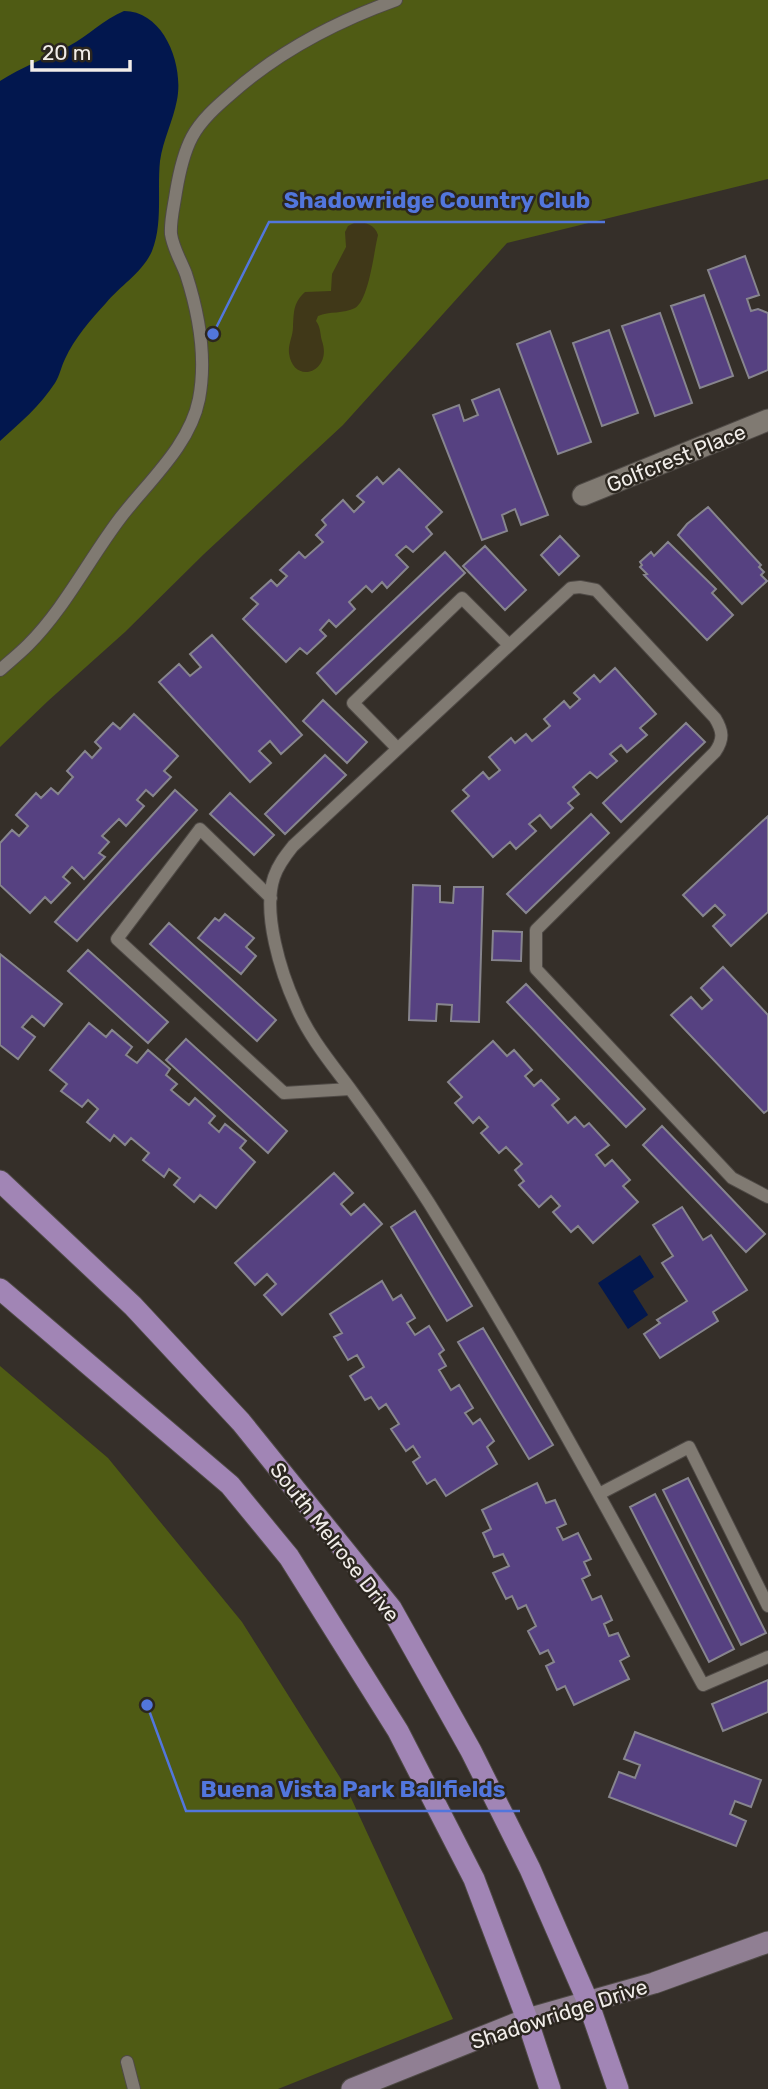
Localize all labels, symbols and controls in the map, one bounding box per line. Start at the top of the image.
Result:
scale bar [32,28,130,72]
text: 20 m [42,40,91,65]
callout: Shadowridge Country Club [269,178,605,222]
text: Shadowridge Country Club [284,186,590,214]
street label: Golfcrest Place [603,419,749,497]
street label: South Melrose Drive [265,1457,405,1627]
callout: Buena Vista Park Ballfields [186,1767,520,1811]
text: Buena Vista Park Ballfields [201,1775,506,1803]
street label: Shadowridge Drive [468,1974,650,2054]

